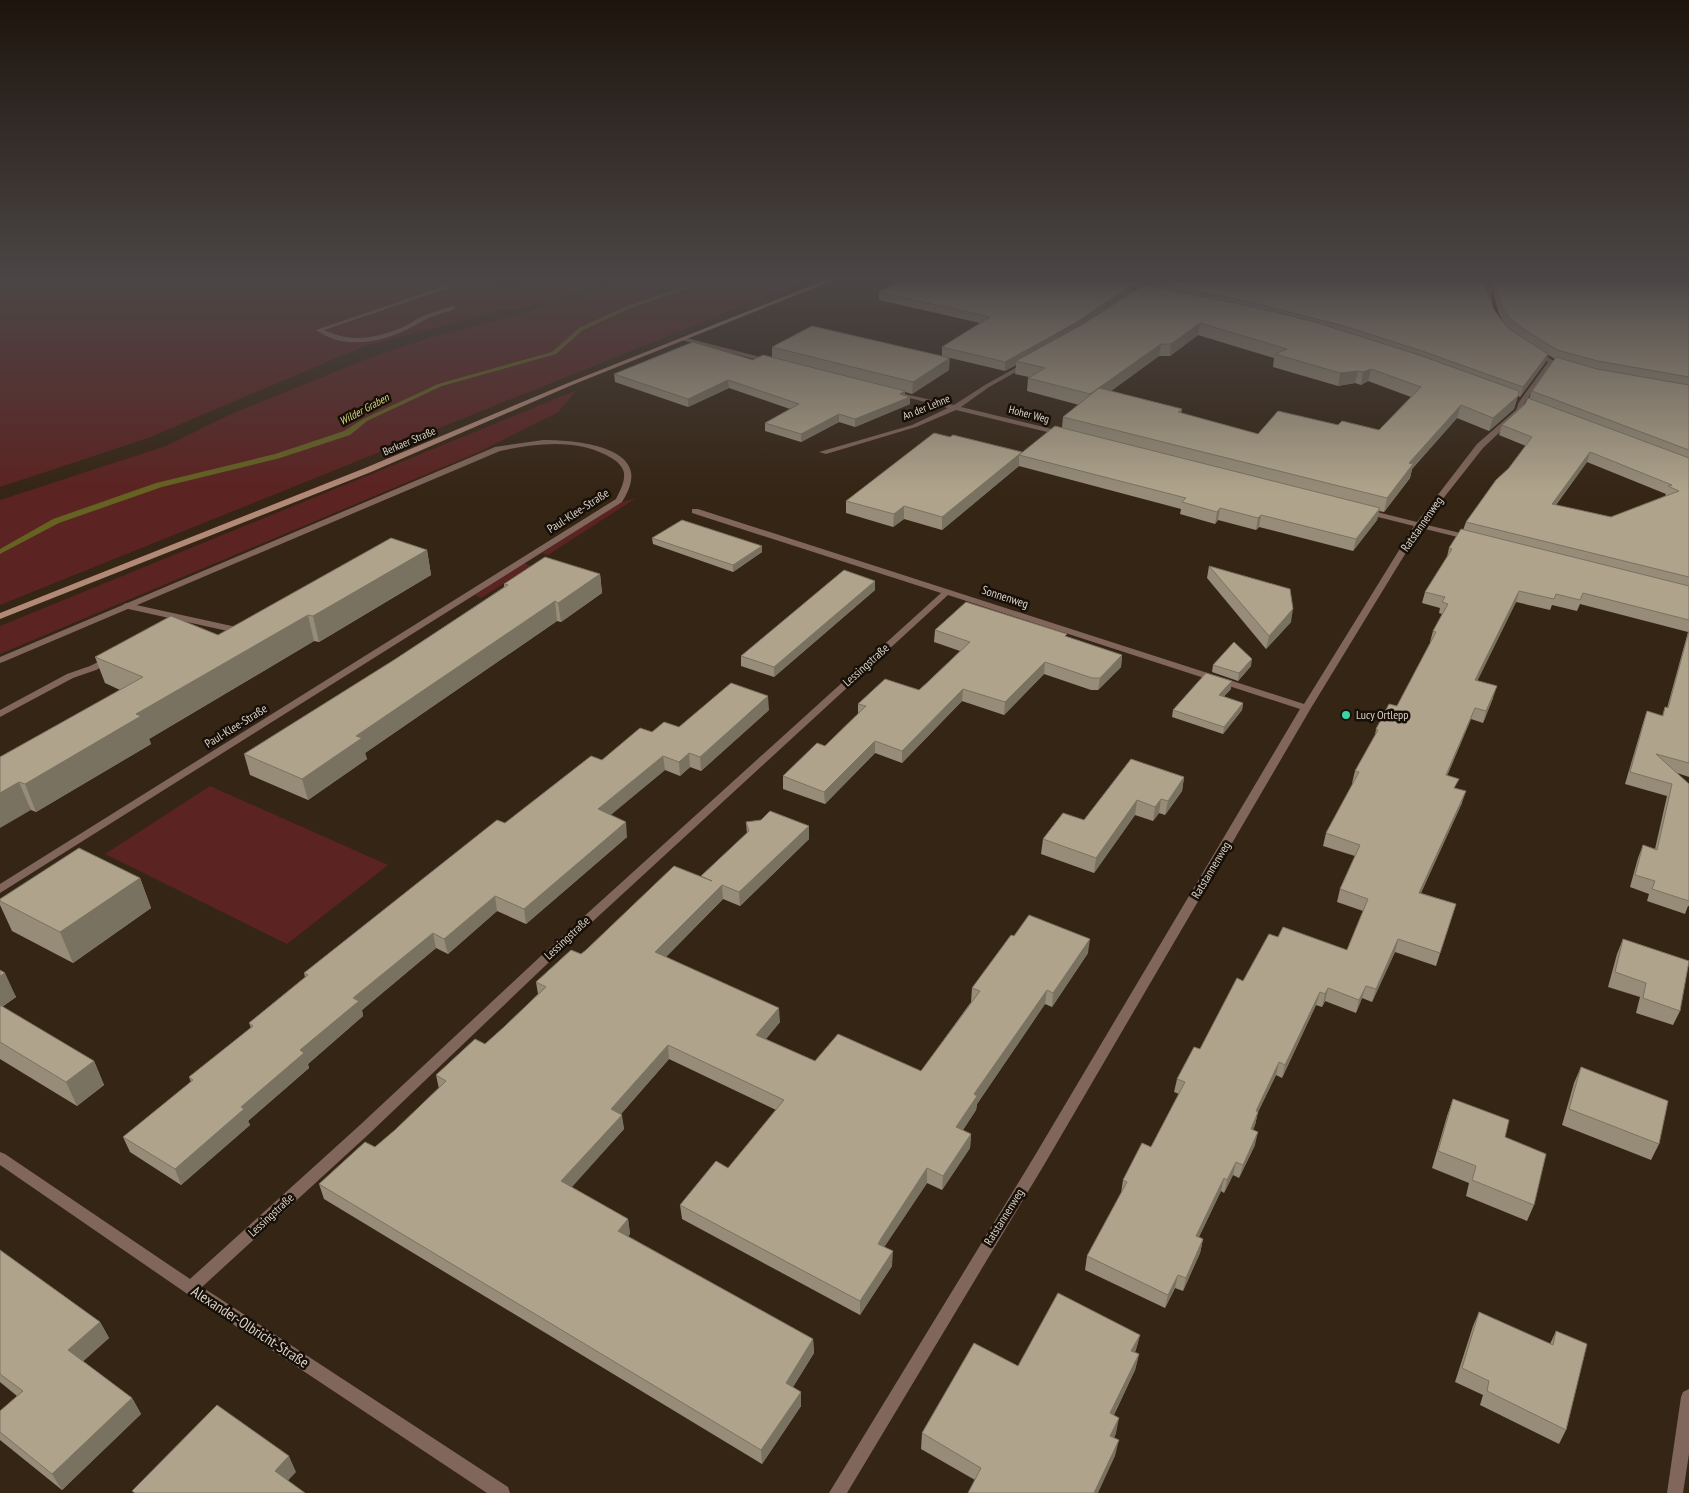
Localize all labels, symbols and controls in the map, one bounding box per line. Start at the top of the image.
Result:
water label: Wilder Graben [337,390,392,428]
street label: An der Lehne [900,391,952,423]
street label: Hoher Weg [1007,402,1051,426]
street label: Berkaer Straße [380,423,438,458]
street label: Paul-Klee-Straße [544,485,612,536]
street label: Ratstannenweg [1397,493,1446,554]
street label: Sonnenweg [980,582,1030,611]
street label: Lessingstraße [840,640,892,689]
street label: Paul-Klee-Straße [202,700,270,751]
place label: Lucy Ortlepp [1356,707,1409,722]
marker: Lucy Ortlepp [1340,709,1352,721]
street label: Ratstannenweg [1188,839,1233,901]
street label: Lessingstraße [541,913,593,963]
street label: Ratstannenweg [980,1186,1027,1248]
street label: Lessingstraße [245,1190,297,1240]
street label: Alexander-Olbricht-Straße [188,1281,313,1372]

